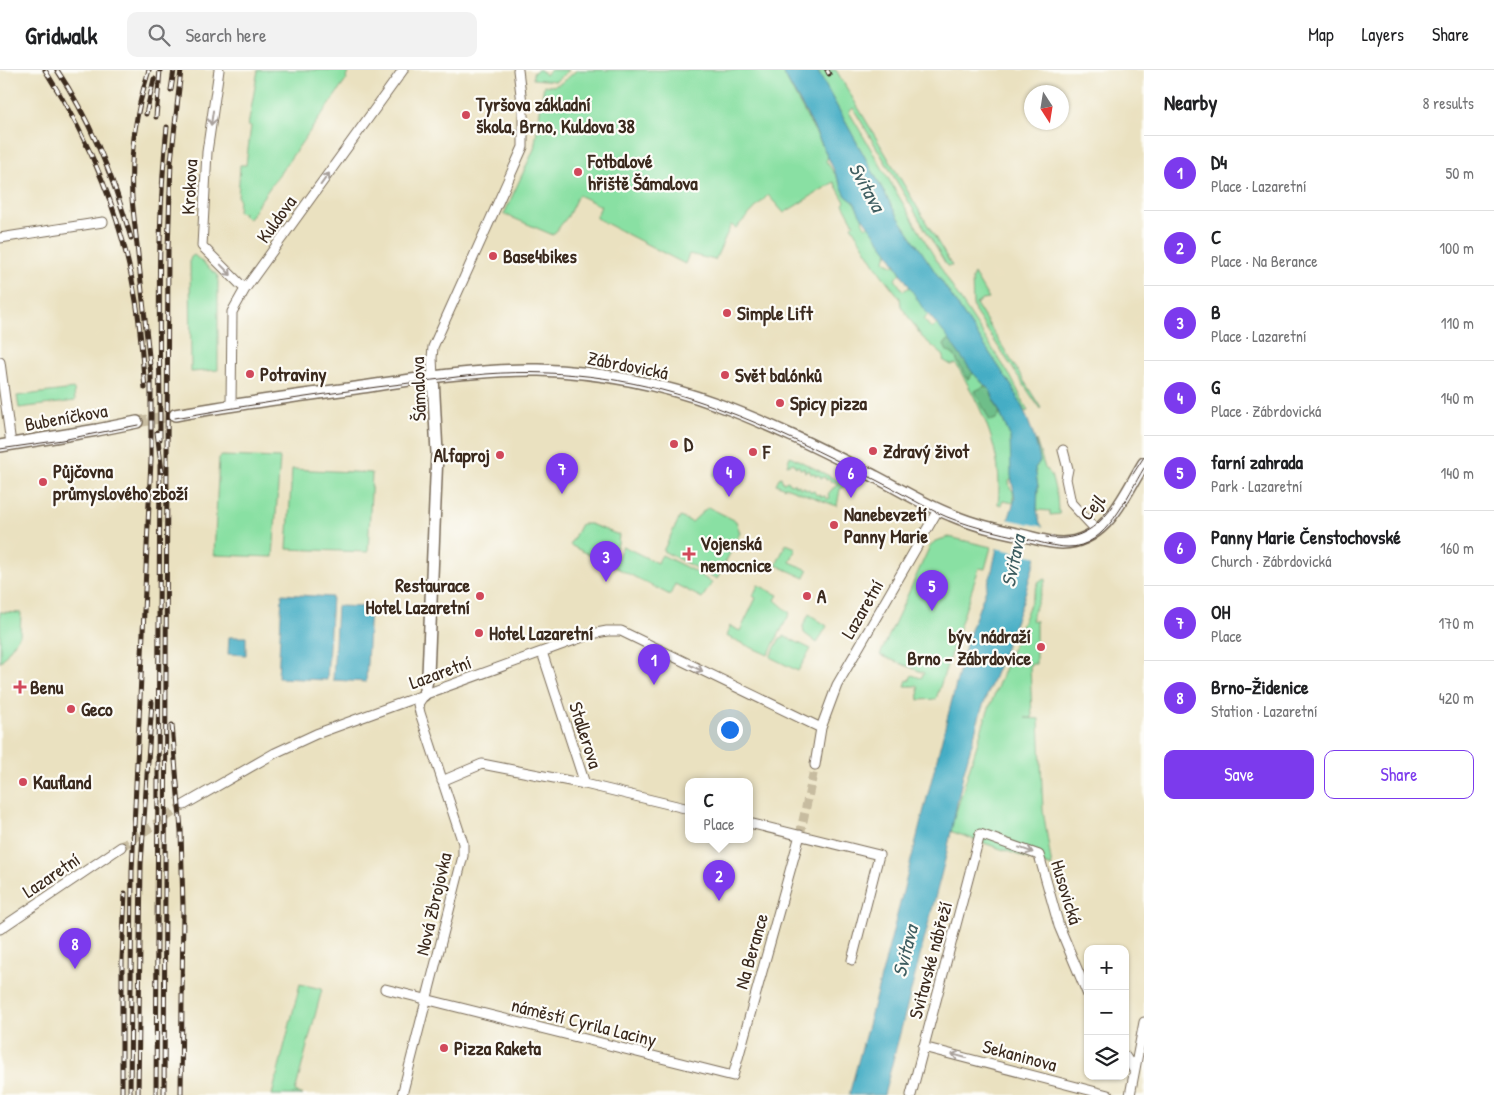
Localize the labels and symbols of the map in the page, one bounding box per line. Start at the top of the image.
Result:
north arrow [1024,85,1069,130]
place label: Tyršova základní škola, Brno, Kuldova 38 [475,91,635,139]
marker: Tyršova základní škola, Brno, Kuldova 38 [460,109,472,121]
one-way arrow [207,110,217,126]
place label: Fotbalové hřiště Šámalova [587,148,698,196]
water label: Svitava [843,157,893,218]
street label: Krokova [175,158,203,215]
marker: Fotbalové hřiště Šámalova [572,166,584,178]
one-way arrow [320,172,330,186]
street label: Kuldova [250,190,302,248]
place label: Base4bikes [503,243,578,269]
marker: Base4bikes [487,250,499,262]
one-way arrow [220,264,232,276]
place label: Simple Lift [737,300,814,327]
marker: Simple Lift [721,307,733,319]
street label: Zábrdovická [585,344,671,386]
street label: Šámalova [404,356,432,422]
place label: Potraviny [260,361,327,388]
place label: Svět balónků [735,362,822,388]
marker: Potraviny [244,368,256,380]
marker: Svět balónků [719,369,731,381]
place label: Spicy pizza [790,390,868,417]
street label: Bubeníčkova [23,397,110,437]
marker: Spicy pizza [774,397,786,409]
place label: D [684,431,694,457]
marker: D [668,438,680,450]
place label: Zdravý život [883,438,970,465]
place label: F [762,439,771,465]
place label: Alfaproj [434,442,490,469]
marker: Zdravý život [867,445,879,457]
marker: F [747,446,759,458]
marker: Alfaproj [494,449,506,461]
pin: 7 [546,453,578,494]
pin: 4 [713,456,745,497]
pin: 6 [835,457,867,498]
place label: Půjčovna průmyslového zboží [53,458,188,507]
marker: Půjčovna průmyslového zboží [37,476,49,488]
street label: Cejl [1073,487,1111,526]
place label: Nanebevzetí Panny Marie [844,501,928,550]
marker: Nanebevzetí Panny Marie [828,519,840,531]
place label: Vojenská nemocnice [700,530,772,578]
water label: Svitava [994,530,1032,589]
pin: 3 [590,541,622,582]
marker: Vojenská nemocnice [682,547,696,561]
pin: 5 [916,570,948,611]
place label: Restaurace Hotel Lazaretní [366,572,470,620]
street label: Lazaretní [835,575,889,643]
place label: A [817,583,827,609]
marker: Restaurace Hotel Lazaretní [474,590,486,602]
marker: A [801,590,813,602]
place label: Hotel Lazaretní [489,620,593,646]
place label: býv. nádraží Brno - Zábrdovice [907,623,1031,671]
marker: Hotel Lazaretní [473,627,485,639]
marker: býv. nádraží Brno - Zábrdovice [1035,641,1047,653]
pin: 1 [638,644,670,685]
street label: Lazaretní [405,649,475,695]
one-way arrow [688,663,703,673]
place label: Benu [30,674,64,700]
marker: Benu [14,681,26,693]
place label: Geco [81,696,113,722]
street label: Stallerova [563,698,609,772]
marker: Geco [65,703,77,715]
your location [717,717,743,743]
place label: Kaufland [33,769,92,795]
marker: Kaufland [17,776,29,788]
street label: Lazaretní [17,846,85,904]
one-way arrow [1017,846,1033,855]
street label: Nová Zbrojovka [409,850,458,958]
street label: Husovická [1045,857,1089,928]
pin: 2 [703,860,735,901]
street label: Svitavské nábřeží [902,898,958,1022]
street label: Na Berance [728,910,774,992]
water label: Svitava [885,920,924,979]
pin: 8 [59,928,91,969]
street label: náměstí Cyrila Laciny [509,991,659,1053]
street label: Sekaninova [980,1033,1060,1078]
place label: Pizza Raketa [454,1035,542,1061]
marker: Pizza Raketa [438,1042,450,1054]
one-way arrow [952,1051,968,1060]

